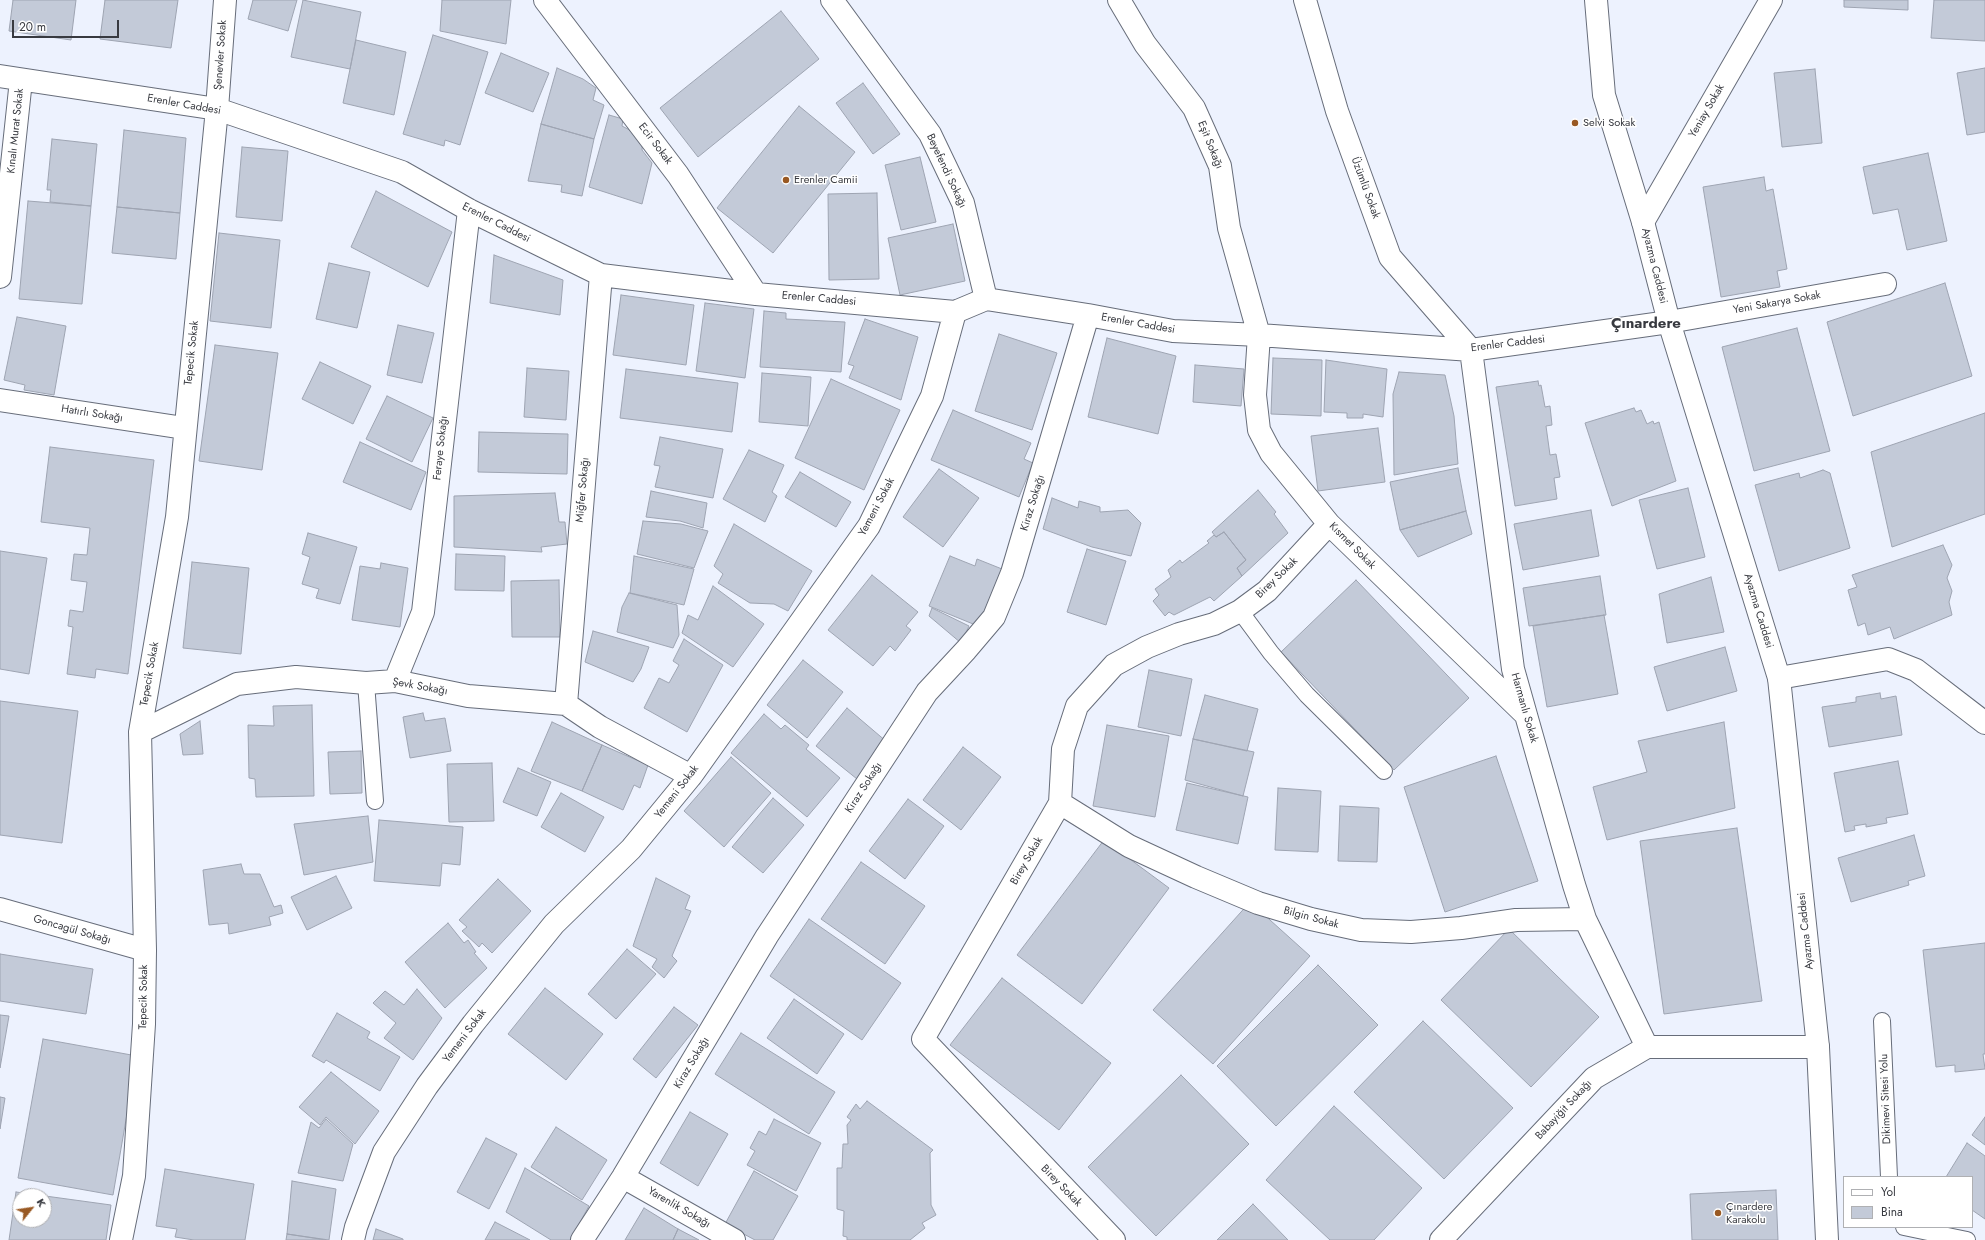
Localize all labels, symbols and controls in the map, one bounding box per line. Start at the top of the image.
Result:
scale bar [14,12,121,38]
text: 20 m [19,18,46,36]
street label: Şenevler Sokak [212,20,230,90]
street label: Yeniay Sokak [1686,82,1728,140]
street label: Kınalı Murat Sokak [5,88,27,174]
street label: Erenler Caddesi [146,92,222,118]
place label: Selvi Sokak [1583,116,1635,130]
marker: Selvi Sokak [1570,118,1580,128]
street label: Eşit Sokağı [1194,119,1226,171]
street label: Ecir Sokak [635,121,675,167]
street label: Beyefendi Sokağı [923,132,969,210]
street label: Üzümlü Sokak [1348,155,1382,221]
place label: Erenler Camii [794,173,857,187]
marker: Erenler Camii [781,175,791,185]
street label: Erenler Caddesi [460,200,532,246]
street label: Ayazma Caddesi [1638,227,1670,305]
street label: Erenler Caddesi [781,289,857,309]
street label: Yeni Sakarya Sokak [1732,289,1822,317]
street label: Erenler Caddesi [1100,311,1176,337]
district label: Çınardere [1611,315,1681,333]
street label: Tepecik Sokak [182,320,202,386]
street label: Erenler Caddesi [1470,333,1546,355]
street label: Hatırlı Sokağı [60,403,124,425]
street label: Feraye Sokağı [431,415,451,481]
street label: Miğfer Sokağı [574,457,592,523]
street label: Kiraz Sokağı [1018,473,1048,533]
street label: Yemeni Sokak [856,476,898,538]
street label: Kısmet Sokak [1326,520,1378,572]
street label: Birey Sokak [1253,555,1301,601]
street label: Ayazma Caddesi [1740,572,1776,650]
street label: Tepecik Sokak [138,641,162,707]
street label: Harmanlı Sokak [1508,671,1540,745]
street label: Şevk Sokağı [391,676,449,698]
street label: Kiraz Sokağı [843,760,885,816]
street label: Yemeni Sokak [652,763,702,821]
street label: Birey Sokak [1008,835,1046,887]
street label: Ayazma Caddesi [1795,892,1817,970]
street label: Bilgin Sokak [1282,904,1340,932]
street label: Goncagül Sokağı [32,913,112,947]
street label: Tepecik Sokak [137,964,151,1030]
street label: Yemeni Sokak [440,1007,490,1065]
street label: Kiraz Sokağı [671,1035,713,1091]
street label: Dikimevi Sitesi Yolu [1878,1054,1894,1144]
street label: Babayiğit Sokağı [1533,1077,1595,1143]
street label: Birey Sokak [1038,1162,1084,1210]
legend [1843,1176,1973,1228]
text: Yol [1881,1183,1896,1201]
street label: Yarenlik Sokağı [645,1185,713,1231]
north arrow [12,1188,52,1228]
text: K [33,1195,50,1210]
place label: Çınardere Karakolu [1726,1200,1772,1226]
text: Bina [1881,1203,1903,1221]
marker: Çınardere Karakolu [1713,1208,1723,1218]

